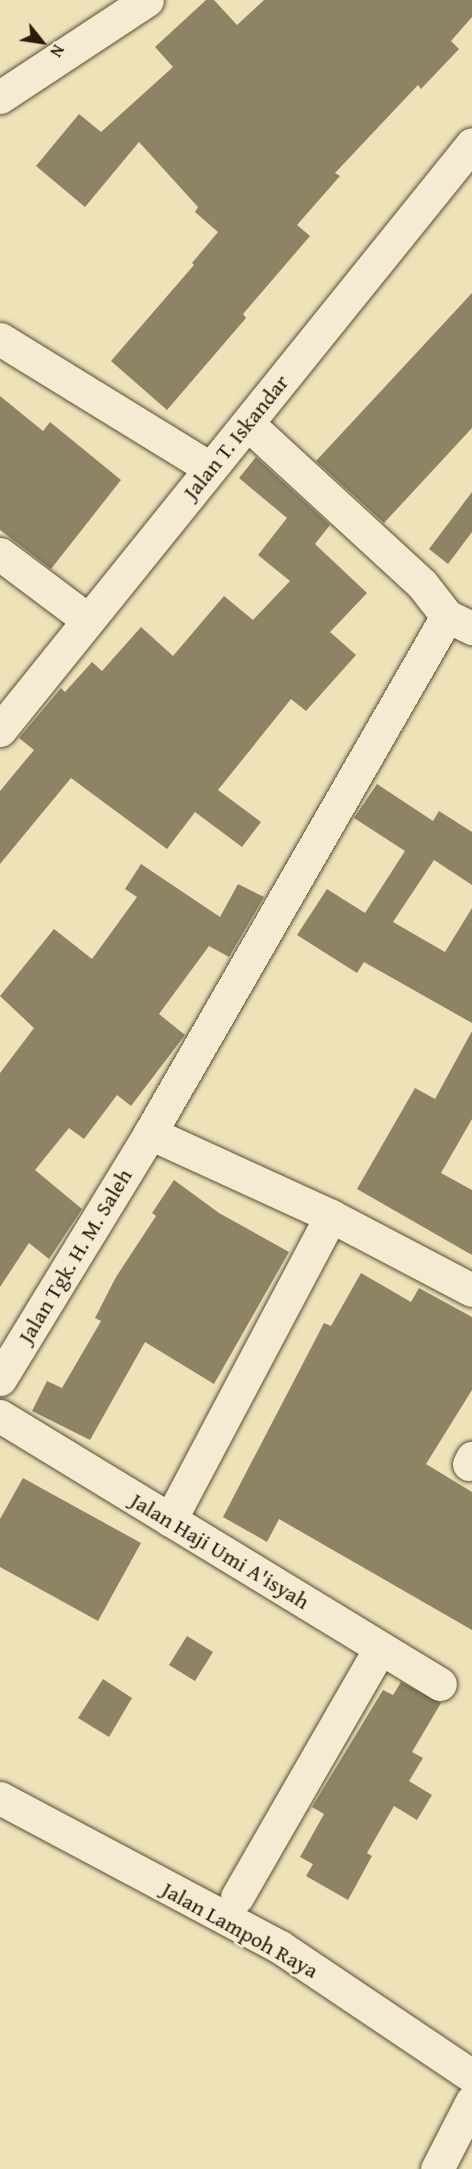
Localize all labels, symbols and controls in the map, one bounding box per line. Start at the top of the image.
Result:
north arrow [12,12,72,72]
text: N [45,40,71,62]
street label: Jalan T. Iskandar [178,369,294,505]
street label: Jalan Tgk. H. M. Saleh [13,1164,137,1348]
street label: Jalan Haji Umi A'isyah [126,1487,314,1615]
street label: Jalan Lampoh Raya [157,1876,323,1984]

